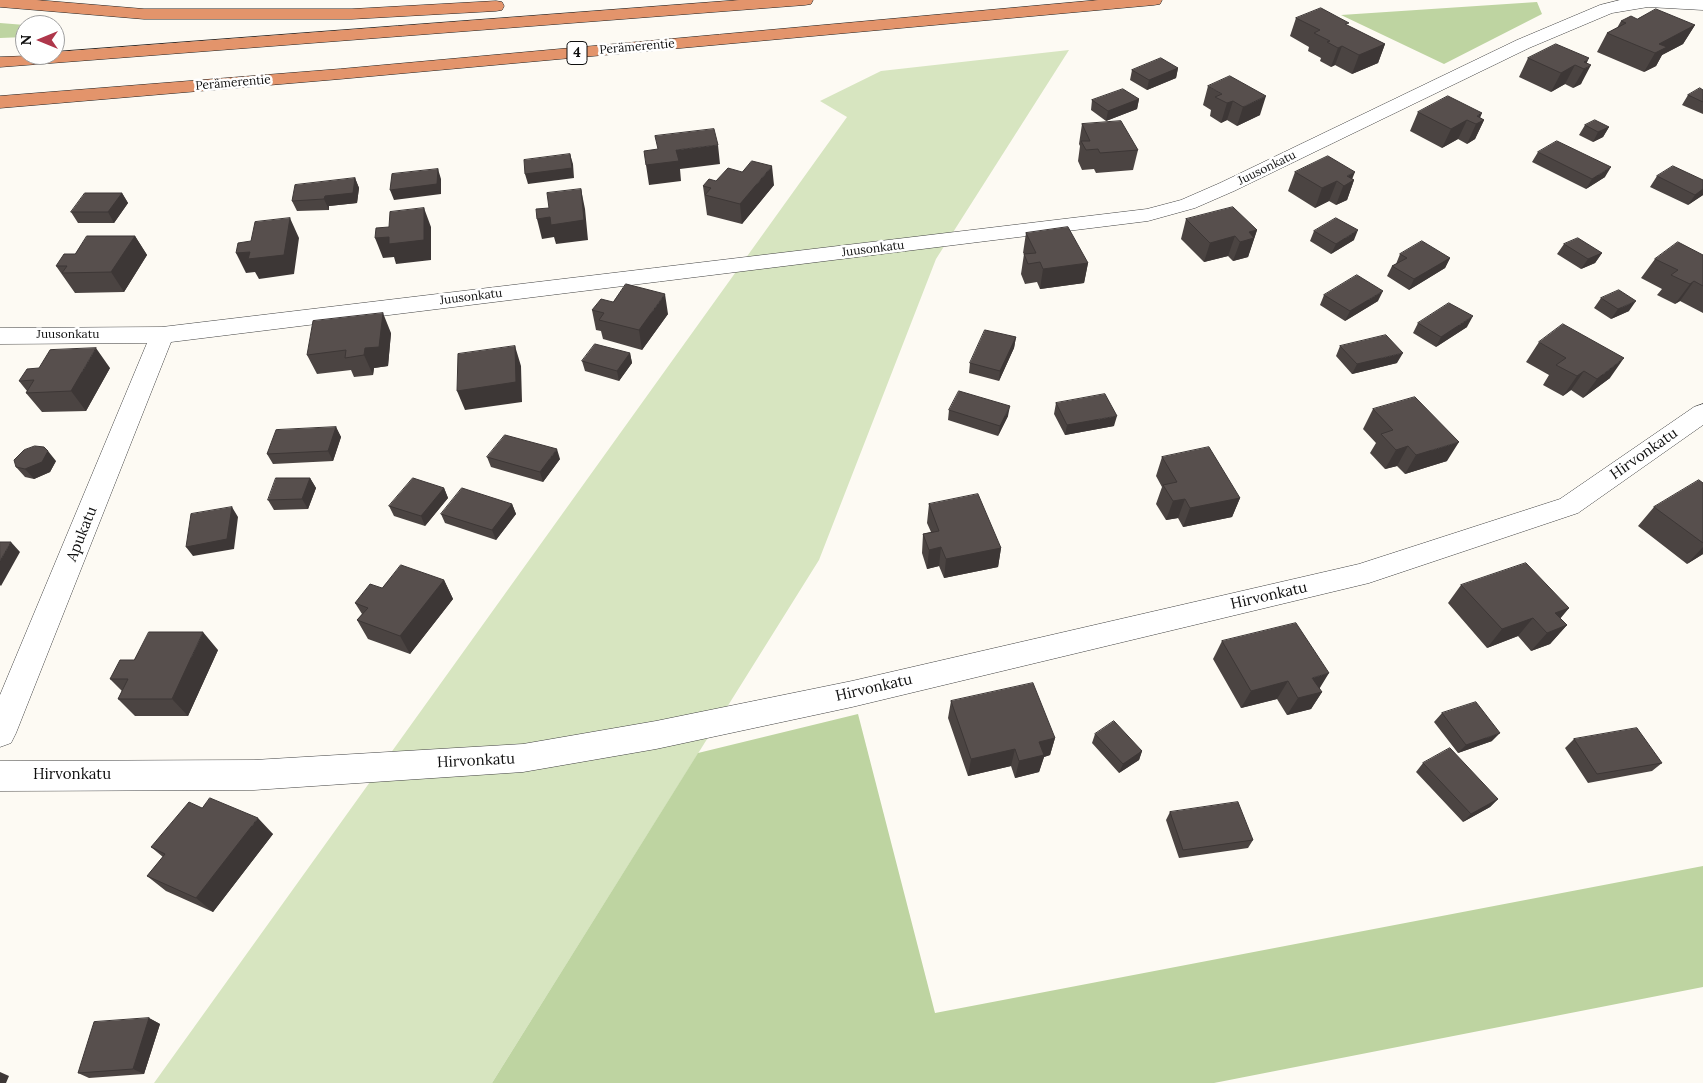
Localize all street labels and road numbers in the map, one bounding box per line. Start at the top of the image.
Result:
street label: Perämerentie [599,37,675,57]
road number: 4 [567,42,587,64]
street label: Perämerentie [195,73,271,93]
street label: Juusonkatu [1236,148,1298,188]
street label: Juusonkatu [841,238,905,260]
street label: Juusonkatu [439,286,503,308]
street label: Juusonkatu [37,328,99,342]
street label: Hirvonkatu [1607,424,1681,484]
street label: Apukatu [63,504,101,564]
street label: Hirvonkatu [1229,578,1309,614]
street label: Hirvonkatu [834,670,914,706]
street label: Hirvonkatu [436,750,516,772]
street label: Hirvonkatu [33,766,111,784]

